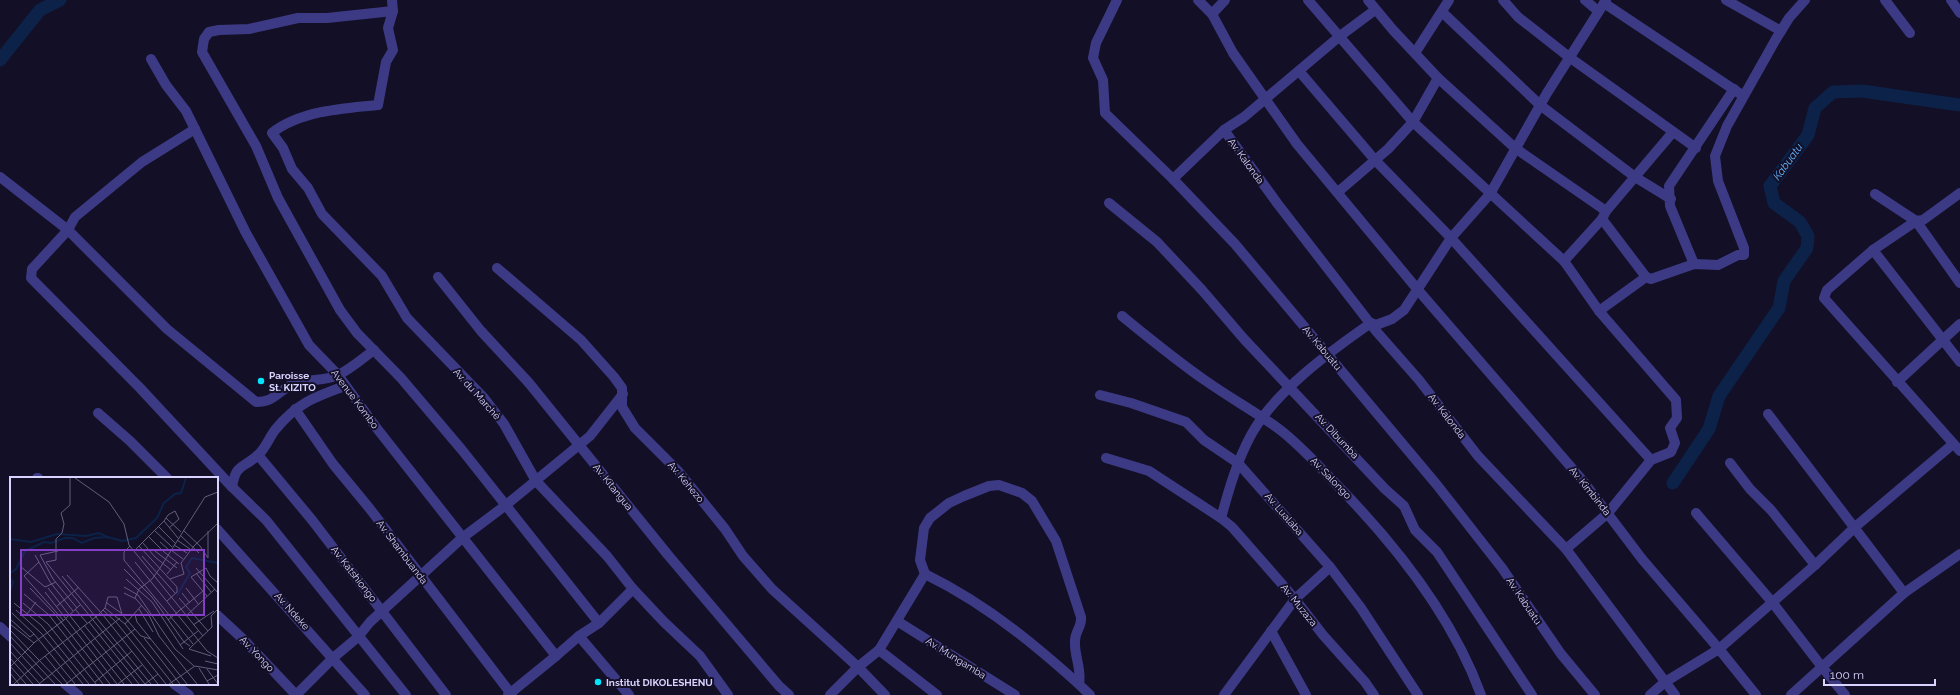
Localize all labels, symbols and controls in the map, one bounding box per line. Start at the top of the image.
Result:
street label: Av. Kalonda [1226,136,1266,186]
water label: Kabuatu [1770,141,1806,183]
street label: Av. Kabuatu [1300,324,1344,372]
street label: Av. du Marché [451,366,503,422]
street label: Avenue Kombo [329,367,381,431]
place label: Paroisse St. KIZITO [269,370,316,393]
marker: Paroisse St. KIZITO [256,376,266,386]
street label: Av. Kalonda [1426,392,1468,440]
street label: Av. Dibumba [1313,411,1361,461]
street label: Av. Salongo [1308,455,1354,501]
street label: Av. Kehezo [666,459,706,505]
street label: Av. Kitangua [591,462,635,512]
street label: Av. Kimbinda [1567,465,1613,517]
inset map [10,477,218,685]
street label: Av. Lualaba [1263,491,1305,537]
street label: Av. Shambuanda [374,518,430,586]
street label: Av. Katshiongo [329,544,379,604]
street label: Av. Kabuatu [1504,575,1544,627]
street label: Av. Muzaza [1279,582,1319,628]
street label: Av. Ndeke [272,590,312,632]
street label: Av. Yongo [238,634,276,674]
street label: Av. Mungamba [924,635,988,681]
scale bar [1824,661,1935,687]
text: 100 m [1830,668,1864,682]
marker: Institut DIKOLESHENU [593,677,603,687]
place label: Institut DIKOLESHENU [606,677,713,688]

